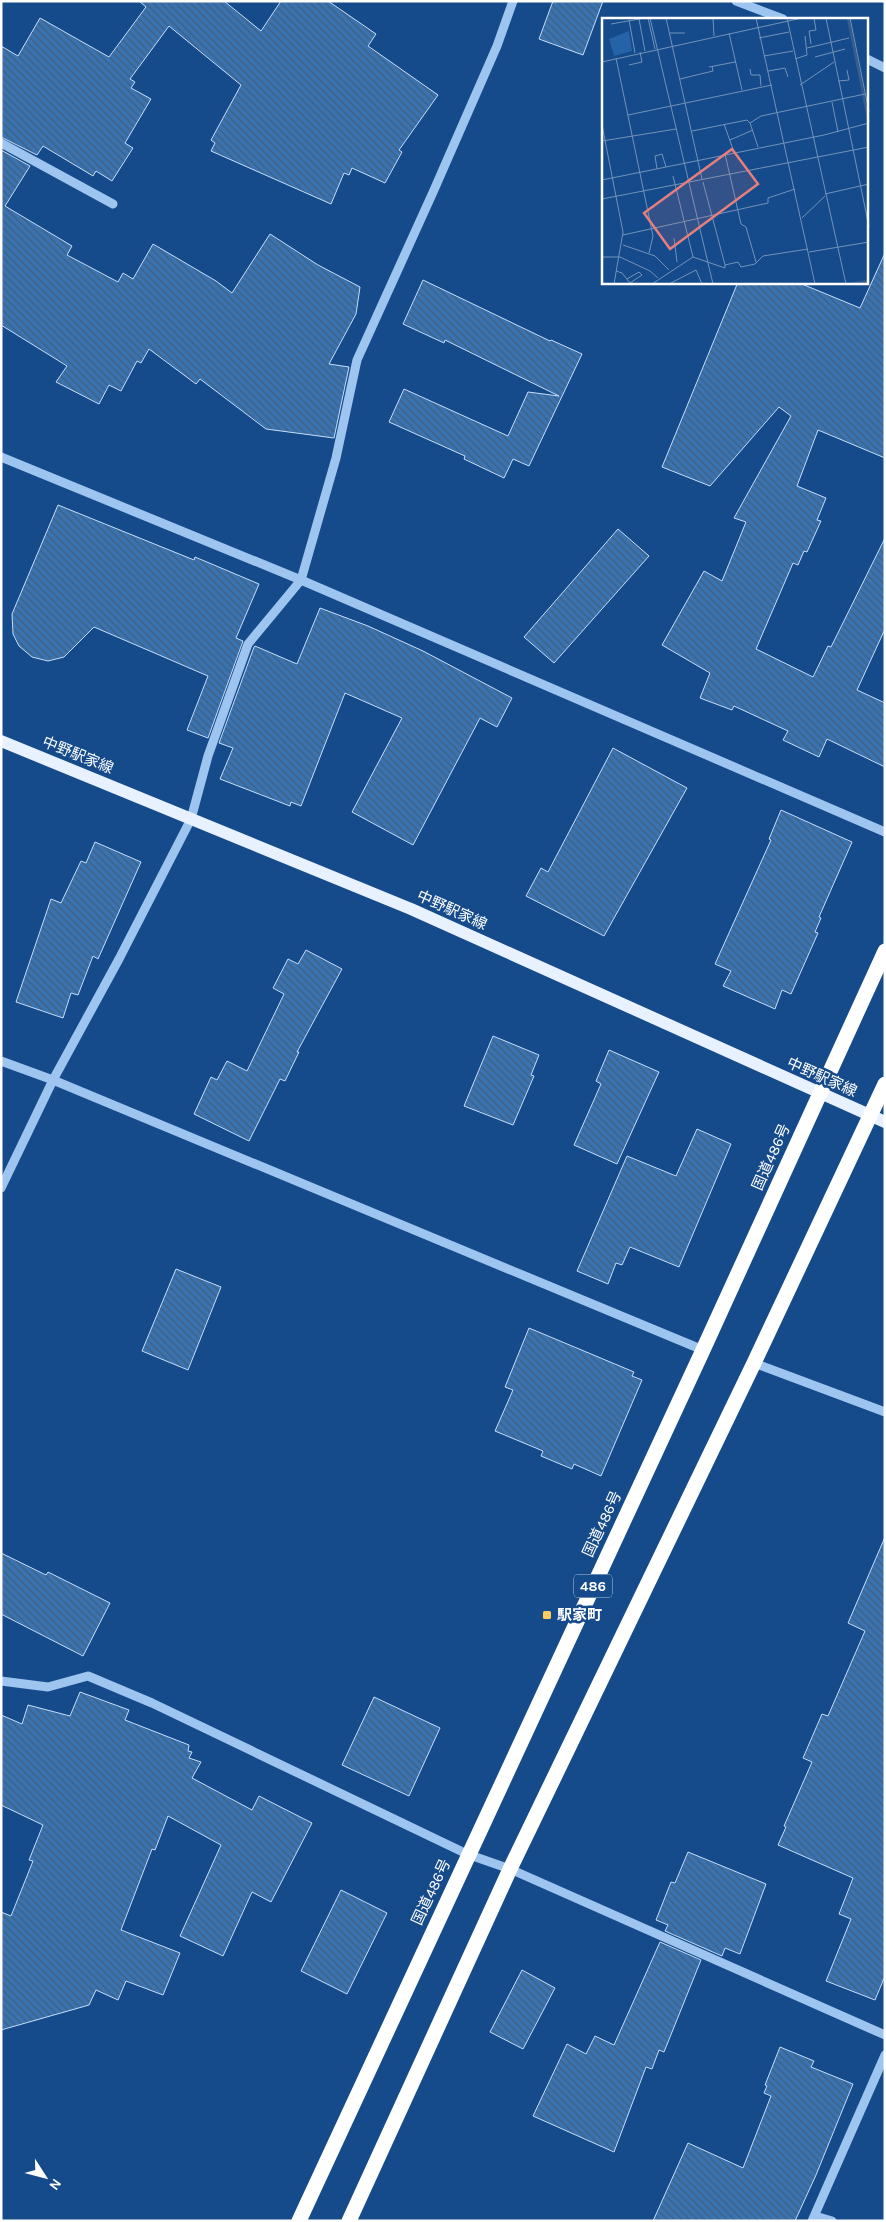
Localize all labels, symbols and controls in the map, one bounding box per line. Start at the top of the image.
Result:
inset map [602,18,868,284]
street label: 中野駅家線 [40,733,116,777]
street label: 中野駅家線 [414,887,490,933]
street label: 中野駅家線 [784,1054,860,1100]
street label: 国道486号 [748,1121,794,1193]
street label: 国道486号 [579,1488,625,1560]
road number: 486 [574,1574,612,1598]
place label: 駅家町 [557,1606,602,1624]
marker: 駅家町 [541,1609,553,1621]
street label: 国道486号 [408,1856,454,1928]
north arrow [20,2152,70,2202]
text: N [45,2175,65,2193]

